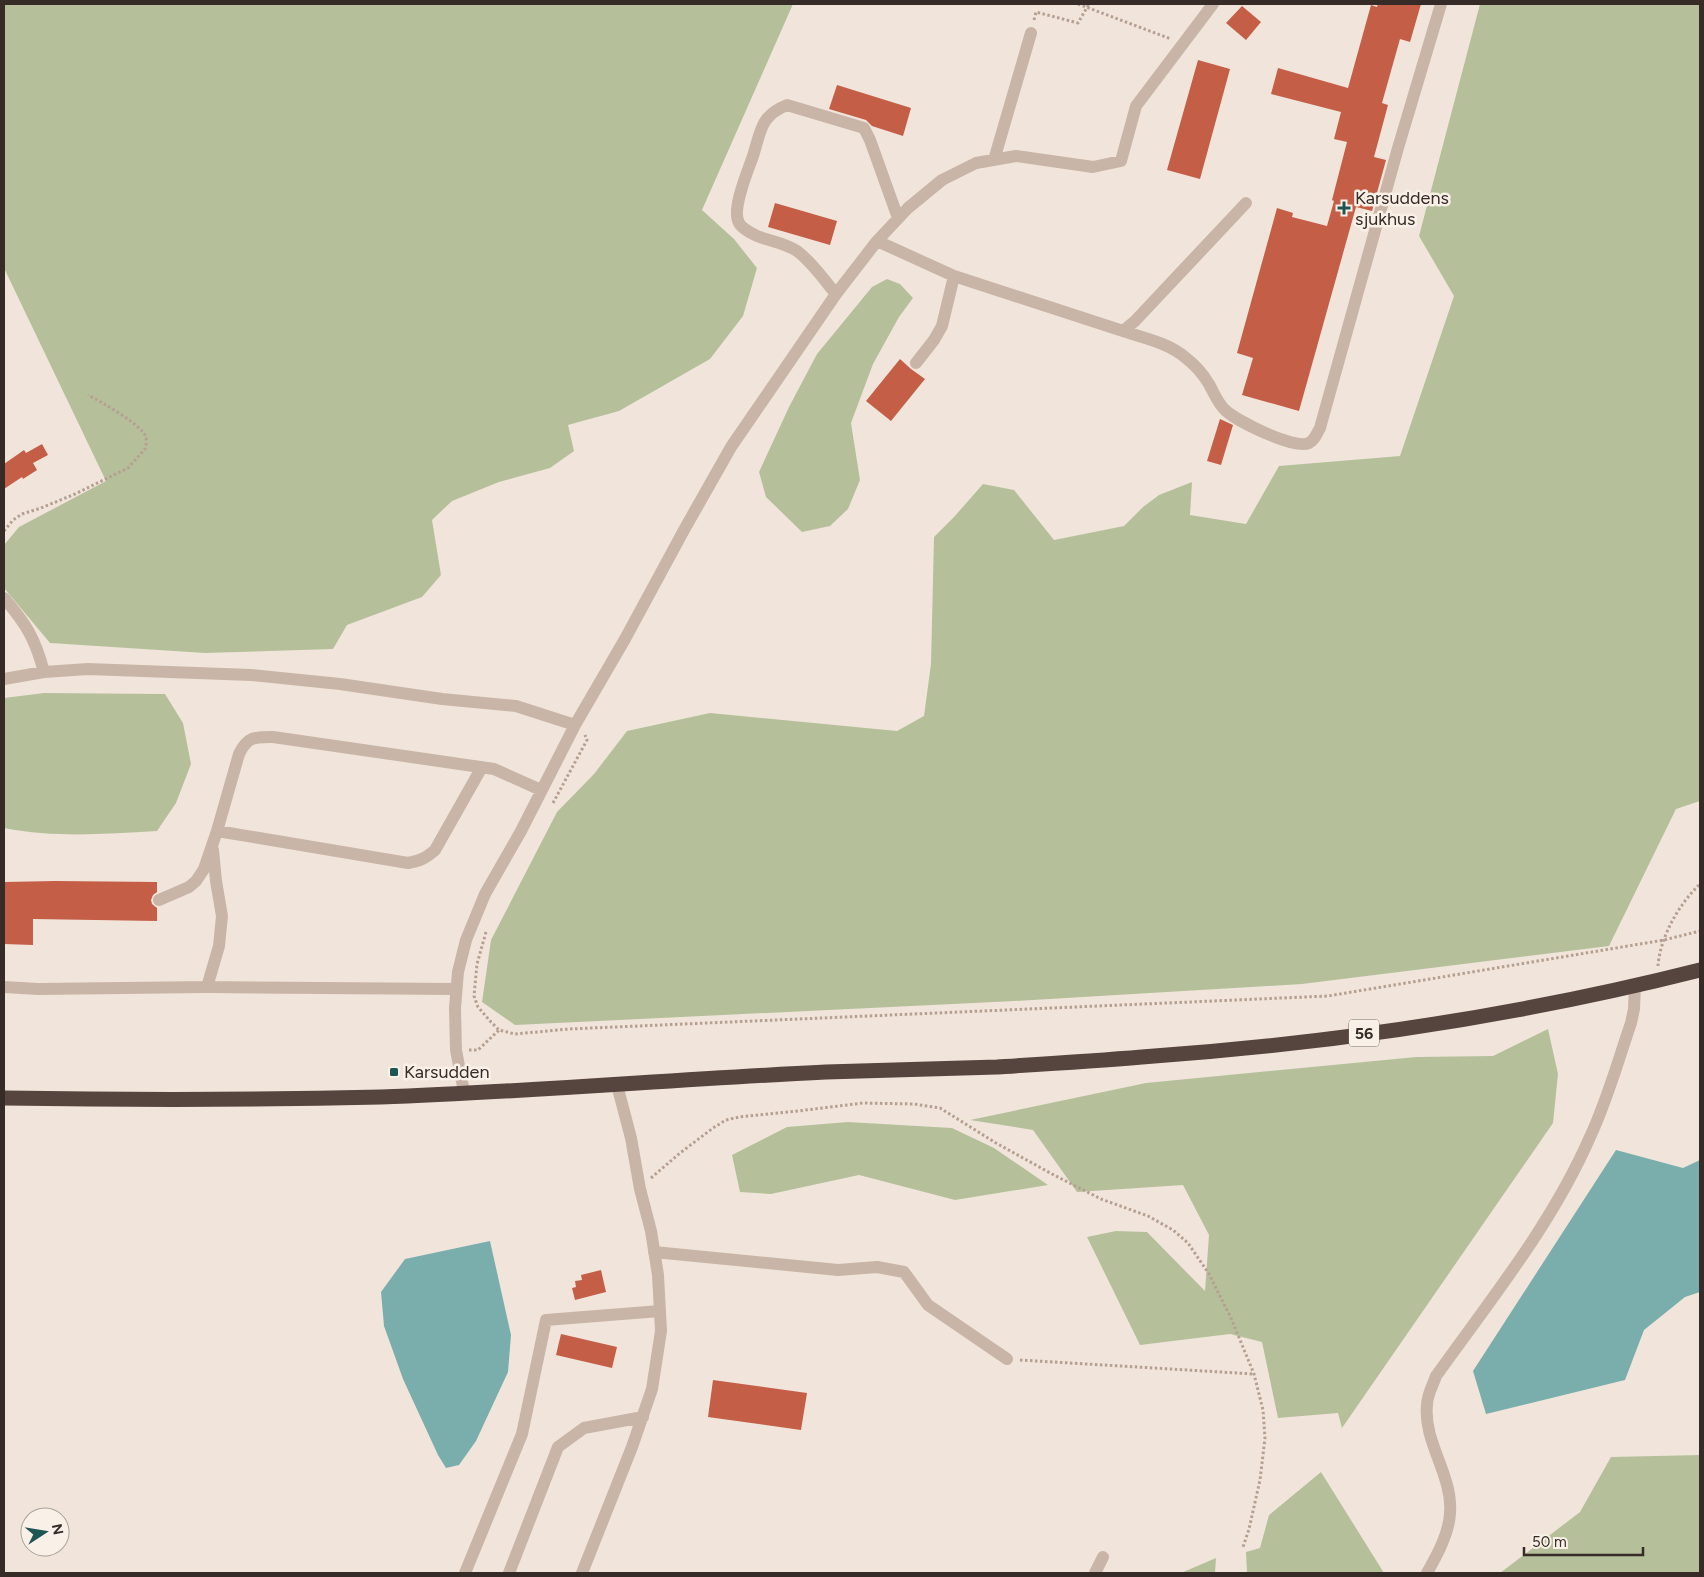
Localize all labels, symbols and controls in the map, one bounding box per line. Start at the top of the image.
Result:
place label: Karsuddens sjukhus [1355,187,1449,230]
marker: Karsuddens sjukhus [1337,201,1351,215]
road number: 56 [1349,1020,1379,1046]
place label: Karsudden [404,1061,490,1083]
marker: Karsudden [388,1066,400,1078]
north arrow [20,1507,70,1557]
text: N [48,1522,67,1536]
scale bar [1524,1524,1643,1556]
text: 50 m [1532,1533,1567,1551]

